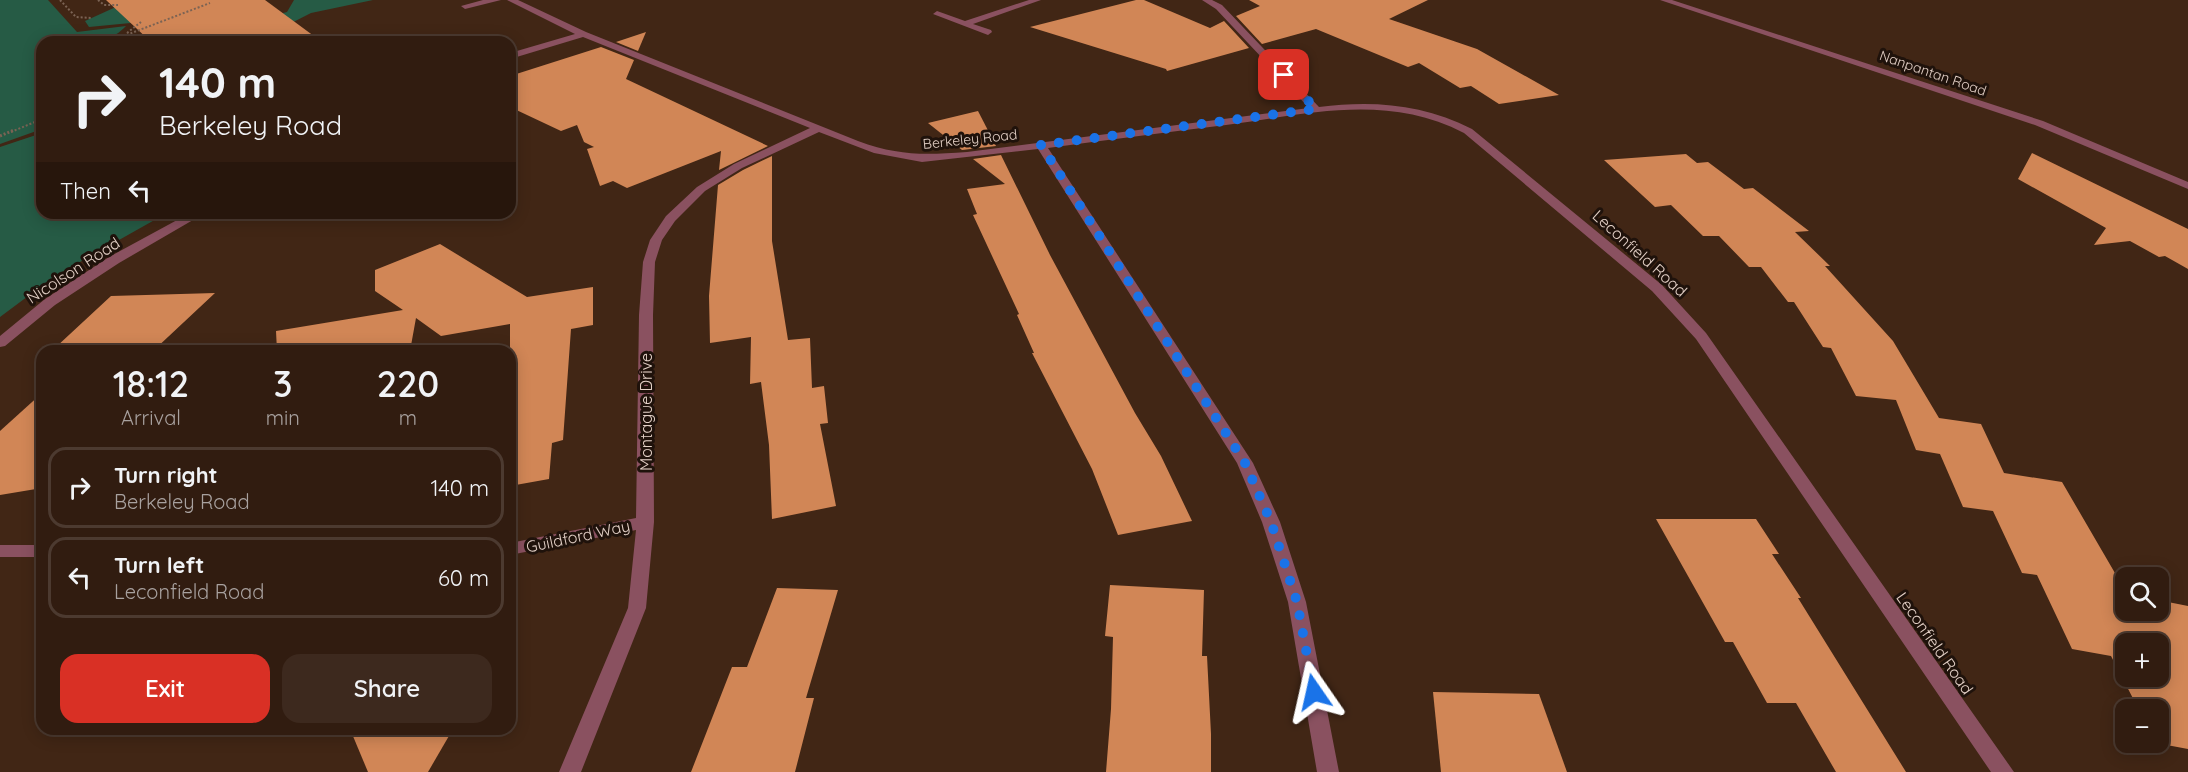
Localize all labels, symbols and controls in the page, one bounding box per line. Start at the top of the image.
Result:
street label: Nanpantan Road [1877,46,1989,100]
pin [1258,49,1309,100]
text: 140 m [159,56,276,109]
icon: arrive [1267,58,1300,91]
icon: right [60,60,138,138]
text: Berkeley Road [159,108,342,142]
street label: Berkeley Road [922,125,1018,153]
icon: left [123,174,156,207]
text: Then [60,177,111,205]
street label: Leconfield Road [1589,205,1691,301]
street label: Nicolson Road [23,232,123,308]
street label: Montague Drive [636,353,656,471]
text: 18:12 [113,361,189,406]
text: 3 [273,361,292,406]
text: 220 [377,361,439,406]
text: Arrival [121,405,181,430]
text: min [266,405,300,430]
text: m [399,405,417,430]
text: Turn right [114,461,218,489]
icon: right [63,471,96,504]
text: 140 m [430,474,489,502]
text: Berkeley Road [114,489,250,514]
street label: Guildford Way [524,515,632,557]
text: Turn left [114,551,204,579]
icon: left [63,561,96,594]
text: 60 m [438,564,489,592]
map controls [2115,567,2169,753]
button: search [2115,567,2169,621]
text: Leconfield Road [114,579,264,604]
street label: Leconfield Road [1892,588,1978,698]
button: + [2115,633,2169,687]
button: Exit [60,654,270,723]
button: Share [282,654,492,723]
position arrow [1282,660,1346,724]
button: − [2115,699,2169,753]

